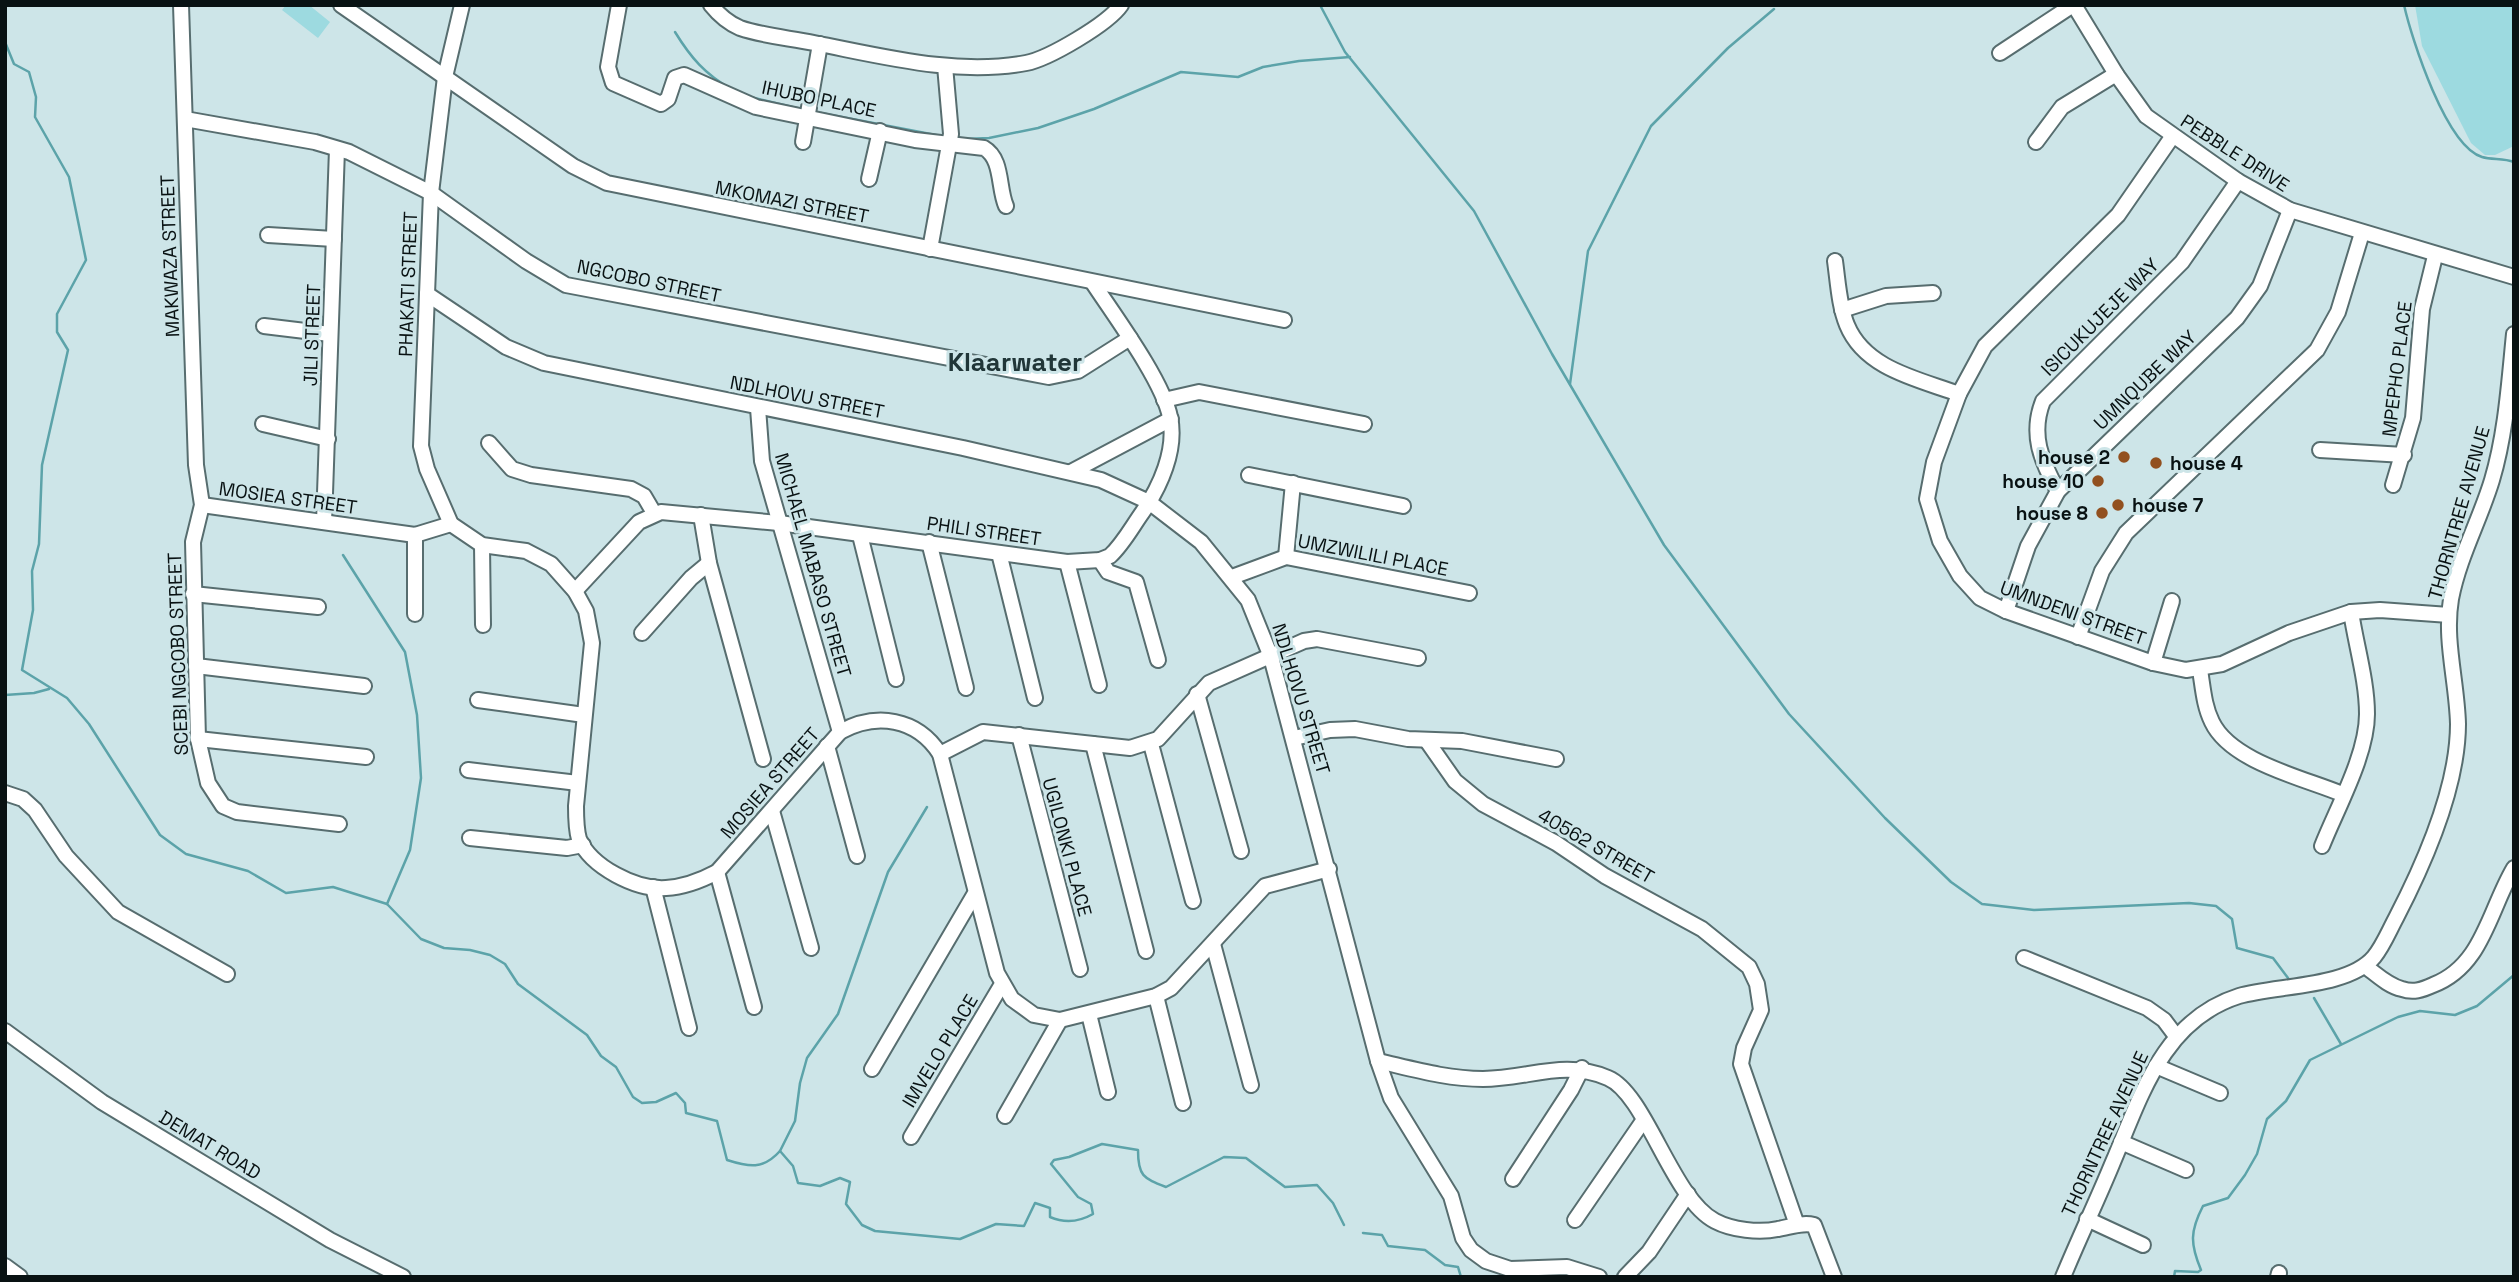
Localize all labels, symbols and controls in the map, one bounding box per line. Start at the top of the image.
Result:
street label: IHUBO PLACE [759,75,879,123]
street label: PEBBLE DRIVE [2176,109,2294,197]
street label: MAKWAZA STREET [155,174,185,338]
street label: MKOMAZI STREET [713,175,871,229]
street label: PHAKATI STREET [393,211,423,357]
street label: ISICUKUJEJE WAY [2036,252,2165,381]
street label: NGCOBO STREET [575,254,723,308]
street label: JILI STREET [298,283,326,387]
street label: MPEPHO PLACE [2376,300,2418,438]
street label: UMNQUBE WAY [2088,324,2202,435]
district label: Klaarwater [948,345,1082,379]
street label: NDLHOVU STREET [728,370,886,424]
street label: THORNTREE AVENUE [2422,423,2496,603]
place label: house 2 [2038,445,2110,470]
marker: house 2 [2116,449,2132,465]
street label: MICHAEL MABASO STREET [769,450,857,680]
place label: house 4 [2170,451,2243,476]
marker: house 4 [2148,455,2164,471]
place label: house 10 [2002,469,2084,494]
marker: house 10 [2090,473,2106,489]
street label: MOSIEA STREET [217,476,359,520]
place label: house 7 [2132,493,2204,518]
marker: house 7 [2110,497,2126,513]
place label: house 8 [2016,501,2088,526]
marker: house 8 [2094,505,2110,521]
street label: PHILI STREET [925,511,1043,551]
street label: UMZWILILI PLACE [1296,528,1450,582]
street label: SCEBI NGCOBO STREET [162,552,194,756]
street label: UMNDENI STREET [1996,575,2150,651]
street label: NDLHOVU STREET [1266,620,1336,778]
street label: MOSIEA STREET [715,722,825,844]
street label: UGILONKI PLACE [1036,775,1098,919]
street label: 40562 STREET [1533,803,1659,889]
street label: IMVELO PLACE [896,990,984,1112]
street label: THORNTREE AVENUE [2056,1047,2154,1221]
street label: DEMAT ROAD [154,1105,266,1185]

